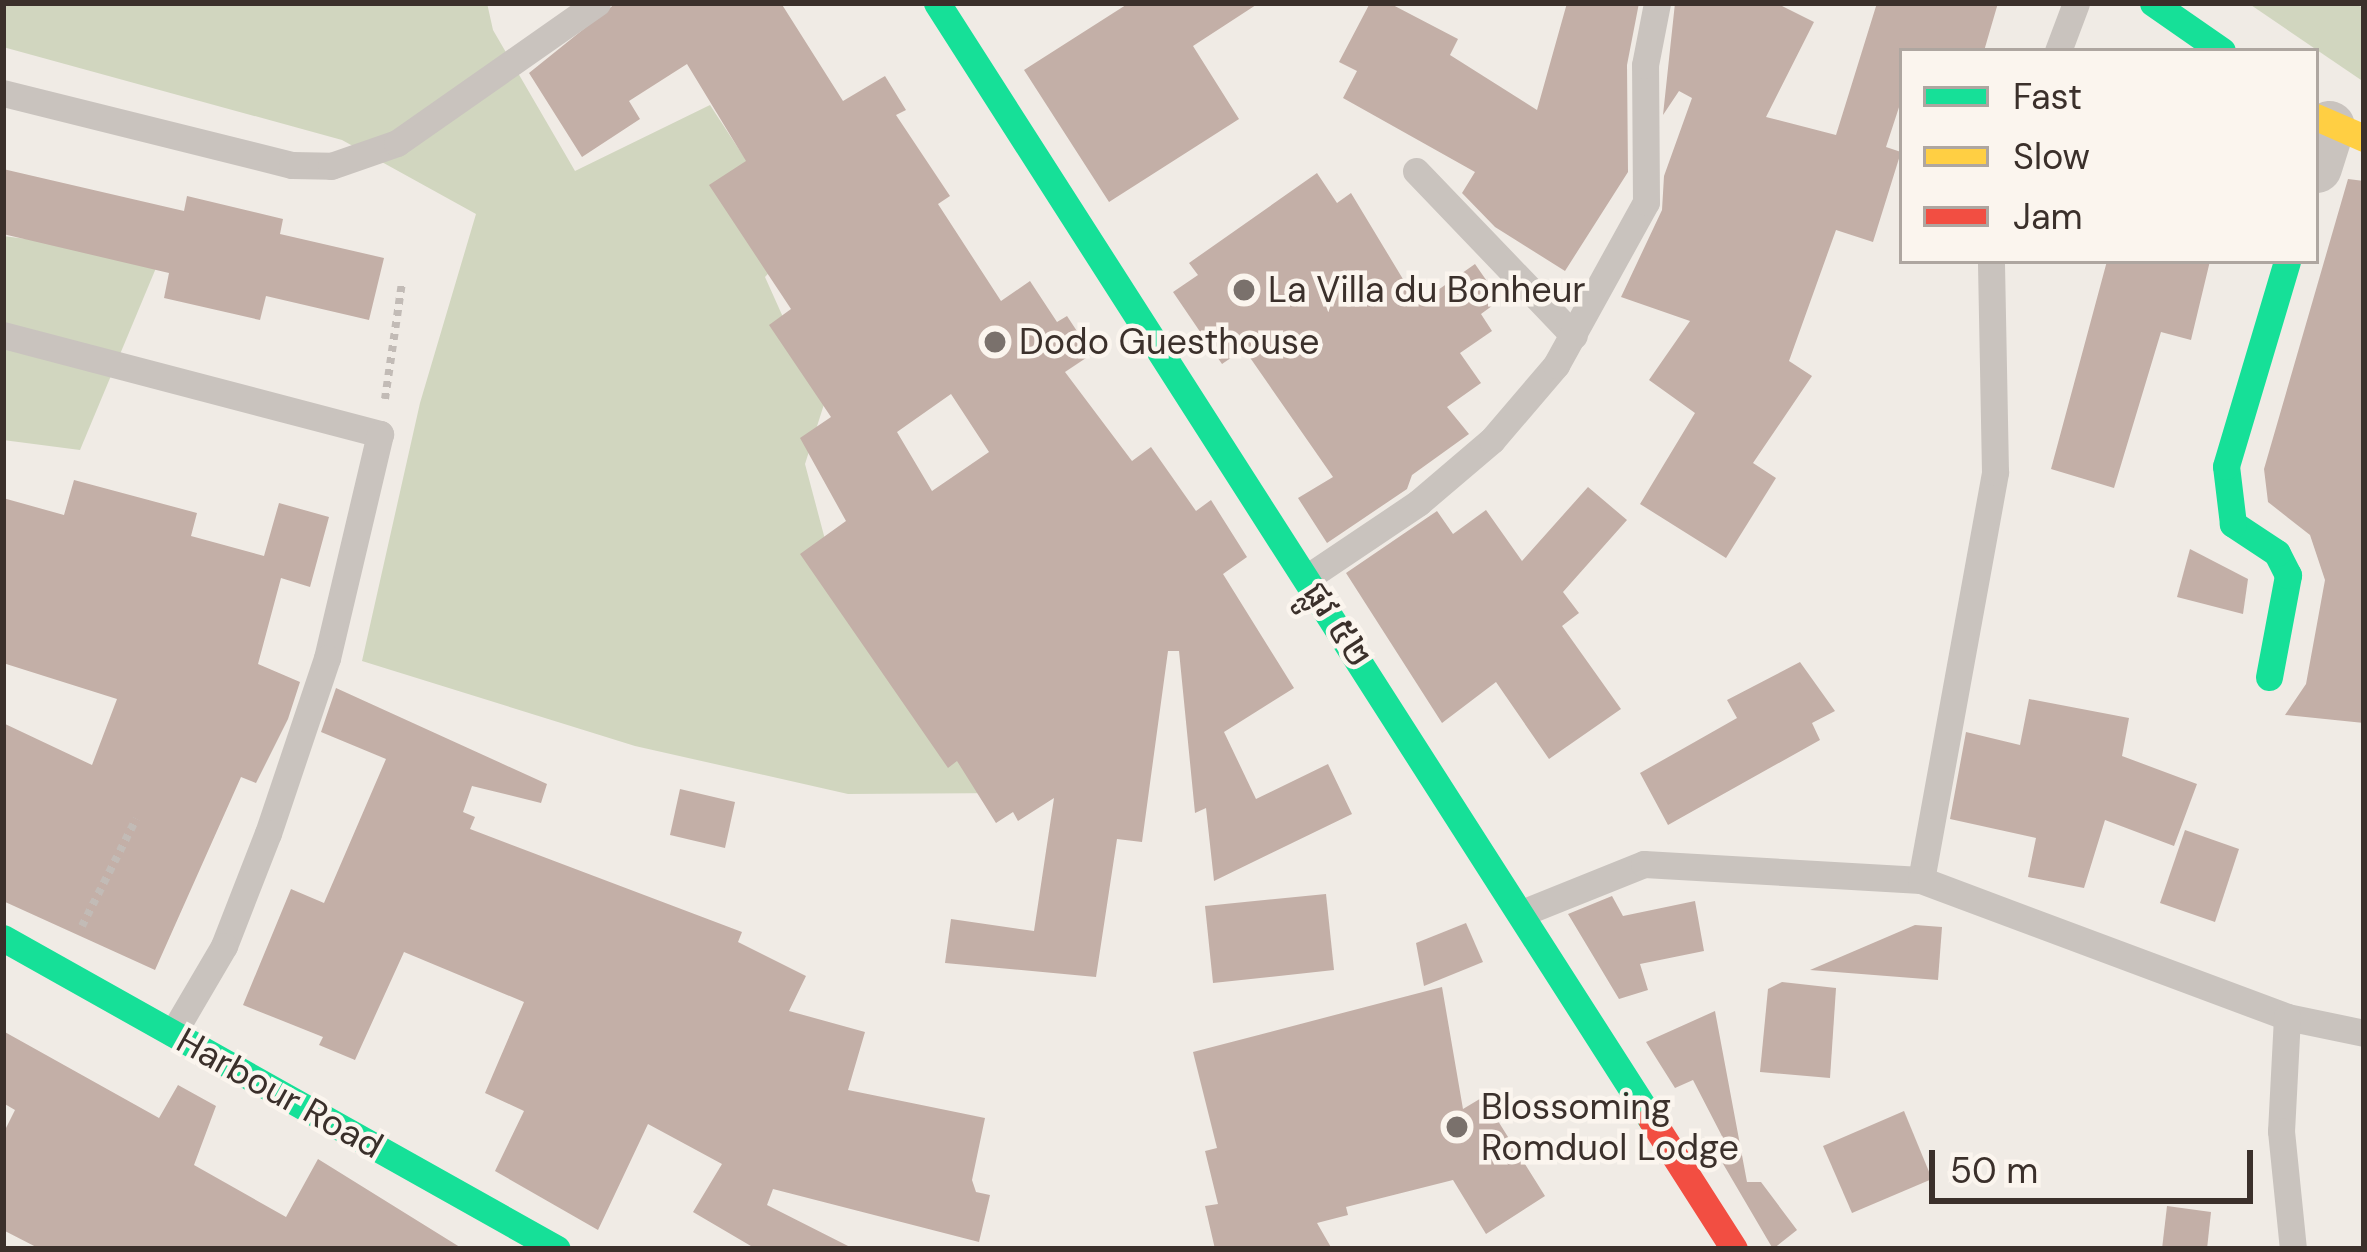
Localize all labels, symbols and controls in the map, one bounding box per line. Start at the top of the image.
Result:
legend [1899,48,2319,264]
text: Fast [2013,73,2082,120]
text: Slow [2013,133,2090,180]
text: Jam [2013,193,2083,240]
place label: La Villa du Bonheur [1268,268,1586,312]
marker: La Villa du Bonheur [1231,277,1257,303]
place label: Dodo Guesthouse [1019,320,1320,364]
marker: Dodo Guesthouse [982,329,1008,355]
street label: ផ្លូវ ៥២ [1294,573,1382,675]
street label: Harbour Road [170,1019,390,1167]
place label: Blossoming Romduol Lodge [1481,1084,1739,1169]
marker: Blossoming Romduol Lodge [1444,1114,1470,1140]
scale bar [1935,1126,2259,1200]
text: 50 m [1950,1147,2038,1194]

